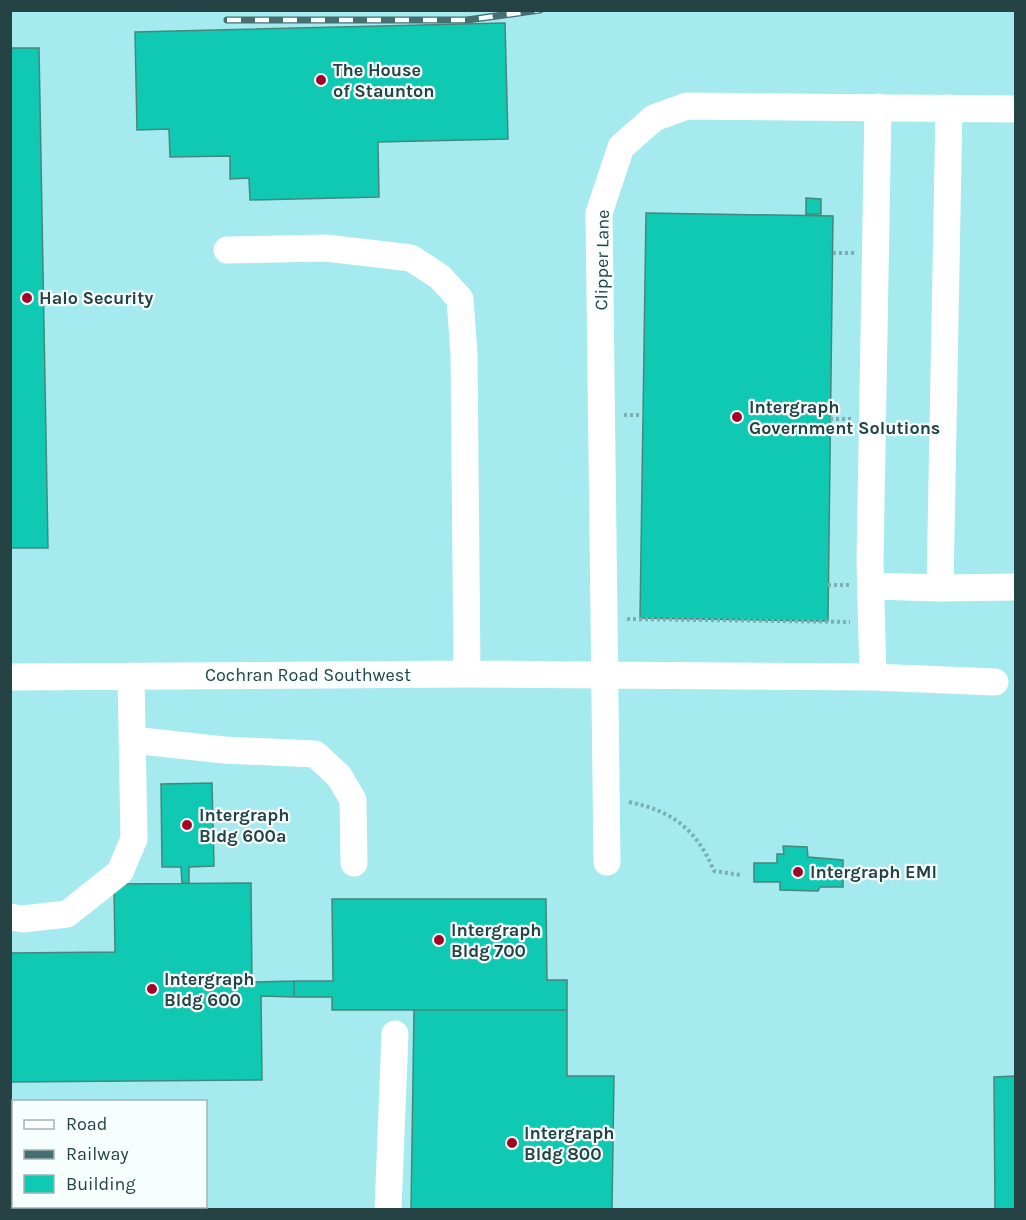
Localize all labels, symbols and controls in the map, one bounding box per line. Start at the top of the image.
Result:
place label: The House of Staunton [333,59,434,102]
marker: The House of Staunton [314,73,328,87]
street label: Clipper Lane [590,209,614,311]
place label: Halo Security [39,287,153,309]
marker: Halo Security [20,291,34,305]
place label: Intergraph Government Solutions [749,396,940,439]
marker: Intergraph Government Solutions [730,410,744,424]
street label: Cochran Road Southwest [205,664,411,686]
place label: Intergraph Bldg 600a [199,804,290,847]
marker: Intergraph Bldg 600a [180,818,194,832]
place label: Intergraph EMI [810,861,937,883]
marker: Intergraph EMI [791,865,805,879]
place label: Intergraph Bldg 700 [451,919,542,962]
marker: Intergraph Bldg 700 [432,933,446,947]
place label: Intergraph Bldg 600 [164,968,255,1011]
marker: Intergraph Bldg 600 [145,982,159,996]
legend [12,1100,207,1208]
text: Road [66,1113,107,1135]
place label: Intergraph Bldg 800 [524,1122,615,1165]
marker: Intergraph Bldg 800 [505,1136,519,1150]
text: Railway [66,1143,129,1165]
text: Building [66,1173,136,1195]

